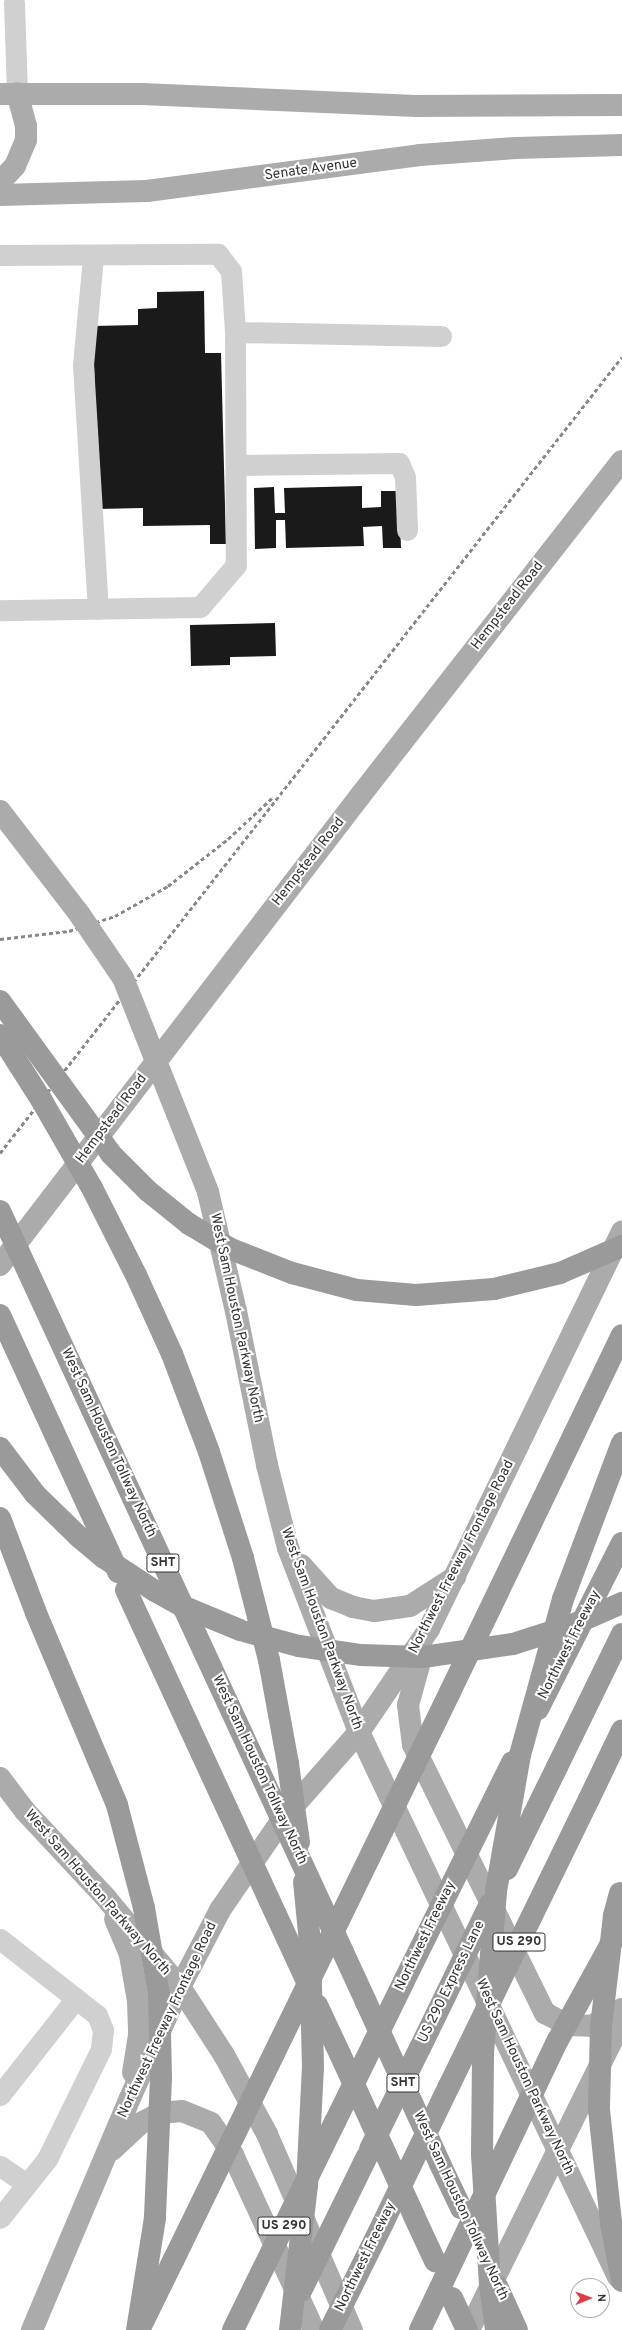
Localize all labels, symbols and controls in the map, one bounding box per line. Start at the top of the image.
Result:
street label: Senate Avenue [263,155,359,185]
street label: Hempstead Road [468,558,548,654]
street label: Hempstead Road [269,814,349,910]
street label: Hempstead Road [73,1071,151,1167]
street label: West Sam Houston Parkway North [206,1212,266,1424]
street label: West Sam Houston Tollway North [57,1346,159,1540]
street label: Northwest Freeway Frontage Road [406,1458,518,1656]
street label: West Sam Houston Parkway North [277,1526,365,1732]
road number: SHT [146,1552,180,1574]
street label: Northwest Freeway [535,1588,605,1702]
street label: West Sam Houston Tollway North [208,1673,310,1867]
street label: West Sam Houston Parkway North [21,1807,173,1979]
street label: Northwest Freeway [392,1878,460,1994]
street label: US 290 Express Lane [415,1918,489,2046]
street label: Northwest Freeway Frontage Road [115,1919,221,2121]
road number: US 290 [492,1931,546,1953]
street label: West Sam Houston Parkway North [471,1977,577,2177]
road number: SHT [386,2072,420,2094]
street label: West Sam Houston Tollway North [409,2109,511,2303]
street label: Northwest Freeway [332,2199,400,2315]
road number: US 290 [257,2215,311,2237]
north arrow [570,2278,610,2318]
text: N [594,2294,608,2302]

